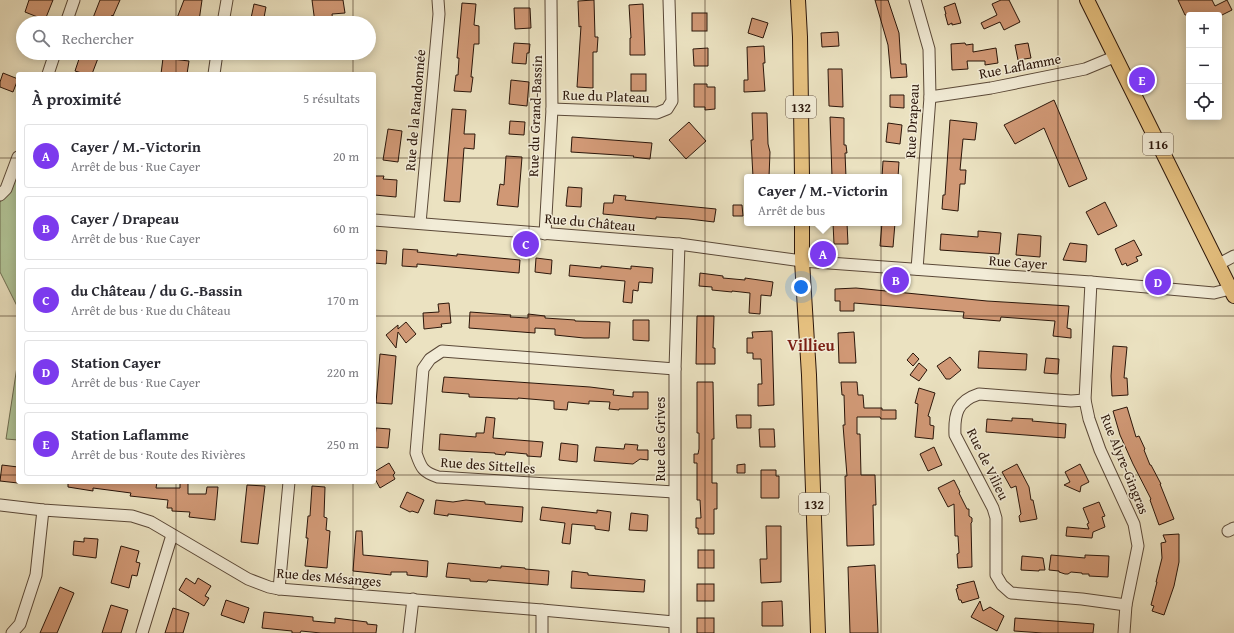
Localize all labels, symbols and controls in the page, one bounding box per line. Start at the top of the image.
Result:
map controls [1186,12,1222,120]
button: + [1186,12,1222,48]
search box [16,16,376,60]
icon: search [30,27,52,49]
text: Rechercher [62,28,134,49]
street label: Rue de la Randonnée [400,48,430,172]
street label: Rue Laflamme [977,48,1063,84]
button: − [1186,48,1222,84]
street label: Rue du Grand-Bassin [523,55,547,177]
pin: E [1129,65,1155,95]
street label: Rue Drapeau [900,83,924,159]
street label: Rue du Plateau [562,84,650,108]
button: locate [1186,84,1222,120]
text: À proximité [32,86,121,111]
text: 5 résultats [303,89,360,108]
road number: 132 [786,96,816,118]
road number: 116 [1143,133,1173,155]
text: Cayer / M.-Victorin [71,136,201,157]
text: A [42,147,50,166]
text: 20 m [333,147,359,166]
text: Arrêt de bus · Rue Cayer [71,157,200,176]
popup [744,174,902,226]
text: Cayer / M.-Victorin [758,180,888,201]
text: Arrêt de bus [758,201,825,220]
text: Cayer / Drapeau [71,208,179,229]
street label: Rue du Château [544,208,637,236]
text: B [42,219,50,238]
text: 60 m [333,219,359,238]
text: Arrêt de bus · Rue Cayer [71,229,200,248]
pin: C [513,229,539,259]
pin: A [810,239,836,269]
street label: Rue Cayer [988,250,1048,274]
pin: B [883,265,909,295]
pin: D [1145,267,1171,297]
your location [791,277,811,297]
text: du Château / du G.-Bassin [71,280,242,301]
text: C [42,291,50,310]
text: 170 m [327,291,359,310]
text: Arrêt de bus · Rue du Château [71,301,231,320]
district label: Villieu [787,333,836,357]
text: Station Cayer [71,352,161,373]
text: D [42,363,50,382]
text: 220 m [327,363,359,382]
text: Arrêt de bus · Rue Cayer [71,373,200,392]
street label: Rue des Grives [650,397,670,481]
street label: Rue Alyre-Gingras [1096,411,1154,517]
text: Station Laflamme [71,424,189,445]
street label: Rue de Vilieu [962,425,1014,504]
text: E [43,435,49,454]
text: 250 m [327,435,359,454]
text: Arrêt de bus · Route des Rivières [71,445,245,464]
street label: Rue des Sittelles [440,452,536,478]
road number: 132 [799,493,829,515]
street label: Rue des Mésanges [276,562,382,592]

